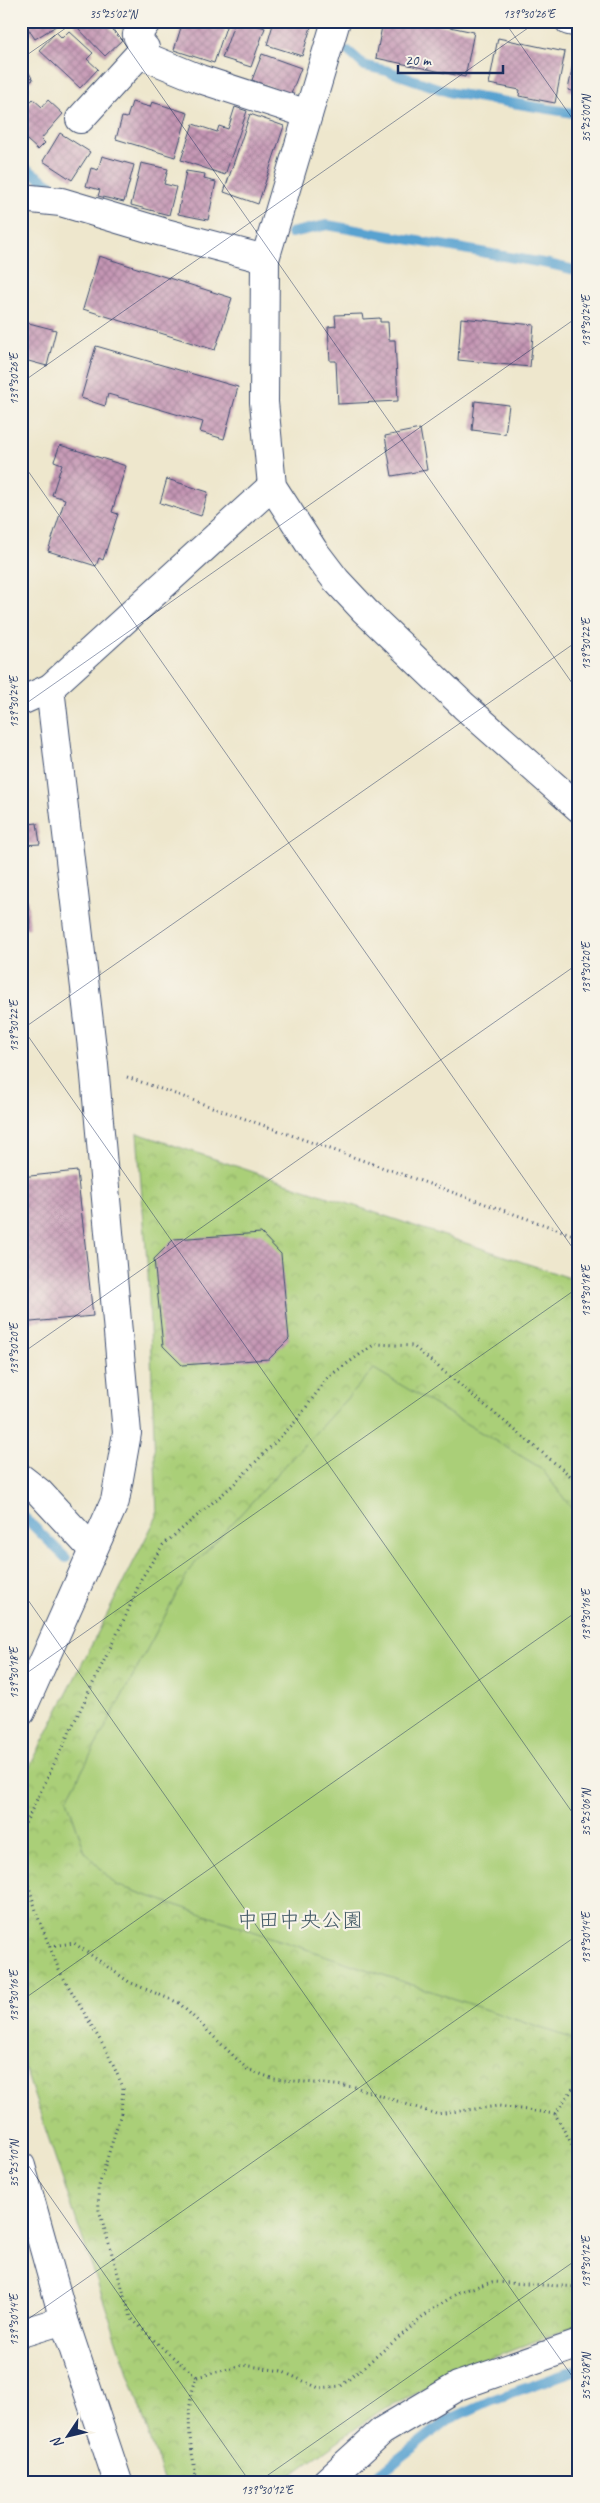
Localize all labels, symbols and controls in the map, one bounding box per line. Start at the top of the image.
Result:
text: 35°25'02"N [89,6,138,22]
text: 139°30'26"E [503,6,557,22]
scale bar [398,42,502,74]
text: 20 m [405,51,432,70]
text: 35°25'00"N [578,94,594,143]
text: 139°30'24"E [578,293,594,347]
text: 139°30'26"E [6,351,22,405]
text: 139°30'22"E [578,616,594,670]
text: 139°30'24"E [6,674,22,728]
text: 139°30'20"E [578,940,594,994]
text: 139°30'22"E [6,998,22,1052]
text: 139°30'18"E [578,1263,594,1317]
text: 139°30'20"E [6,1321,22,1375]
text: 139°30'16"E [578,1587,594,1641]
text: 139°30'18"E [6,1645,22,1699]
text: 35°25'06"N [578,1788,594,1837]
park label: 中田中央公園 [237,1907,363,1933]
text: 139°30'14"E [578,1910,594,1964]
text: 139°30'16"E [6,1968,22,2022]
text: 35°25'10"N [6,2139,22,2188]
text: 139°30'12"E [578,2234,594,2288]
text: 139°30'14"E [6,2292,22,2346]
text: 35°25'08"N [578,2352,594,2401]
north arrow [42,2410,92,2460]
text: N [47,2433,67,2452]
text: 139°30'12"E [241,2482,295,2498]

